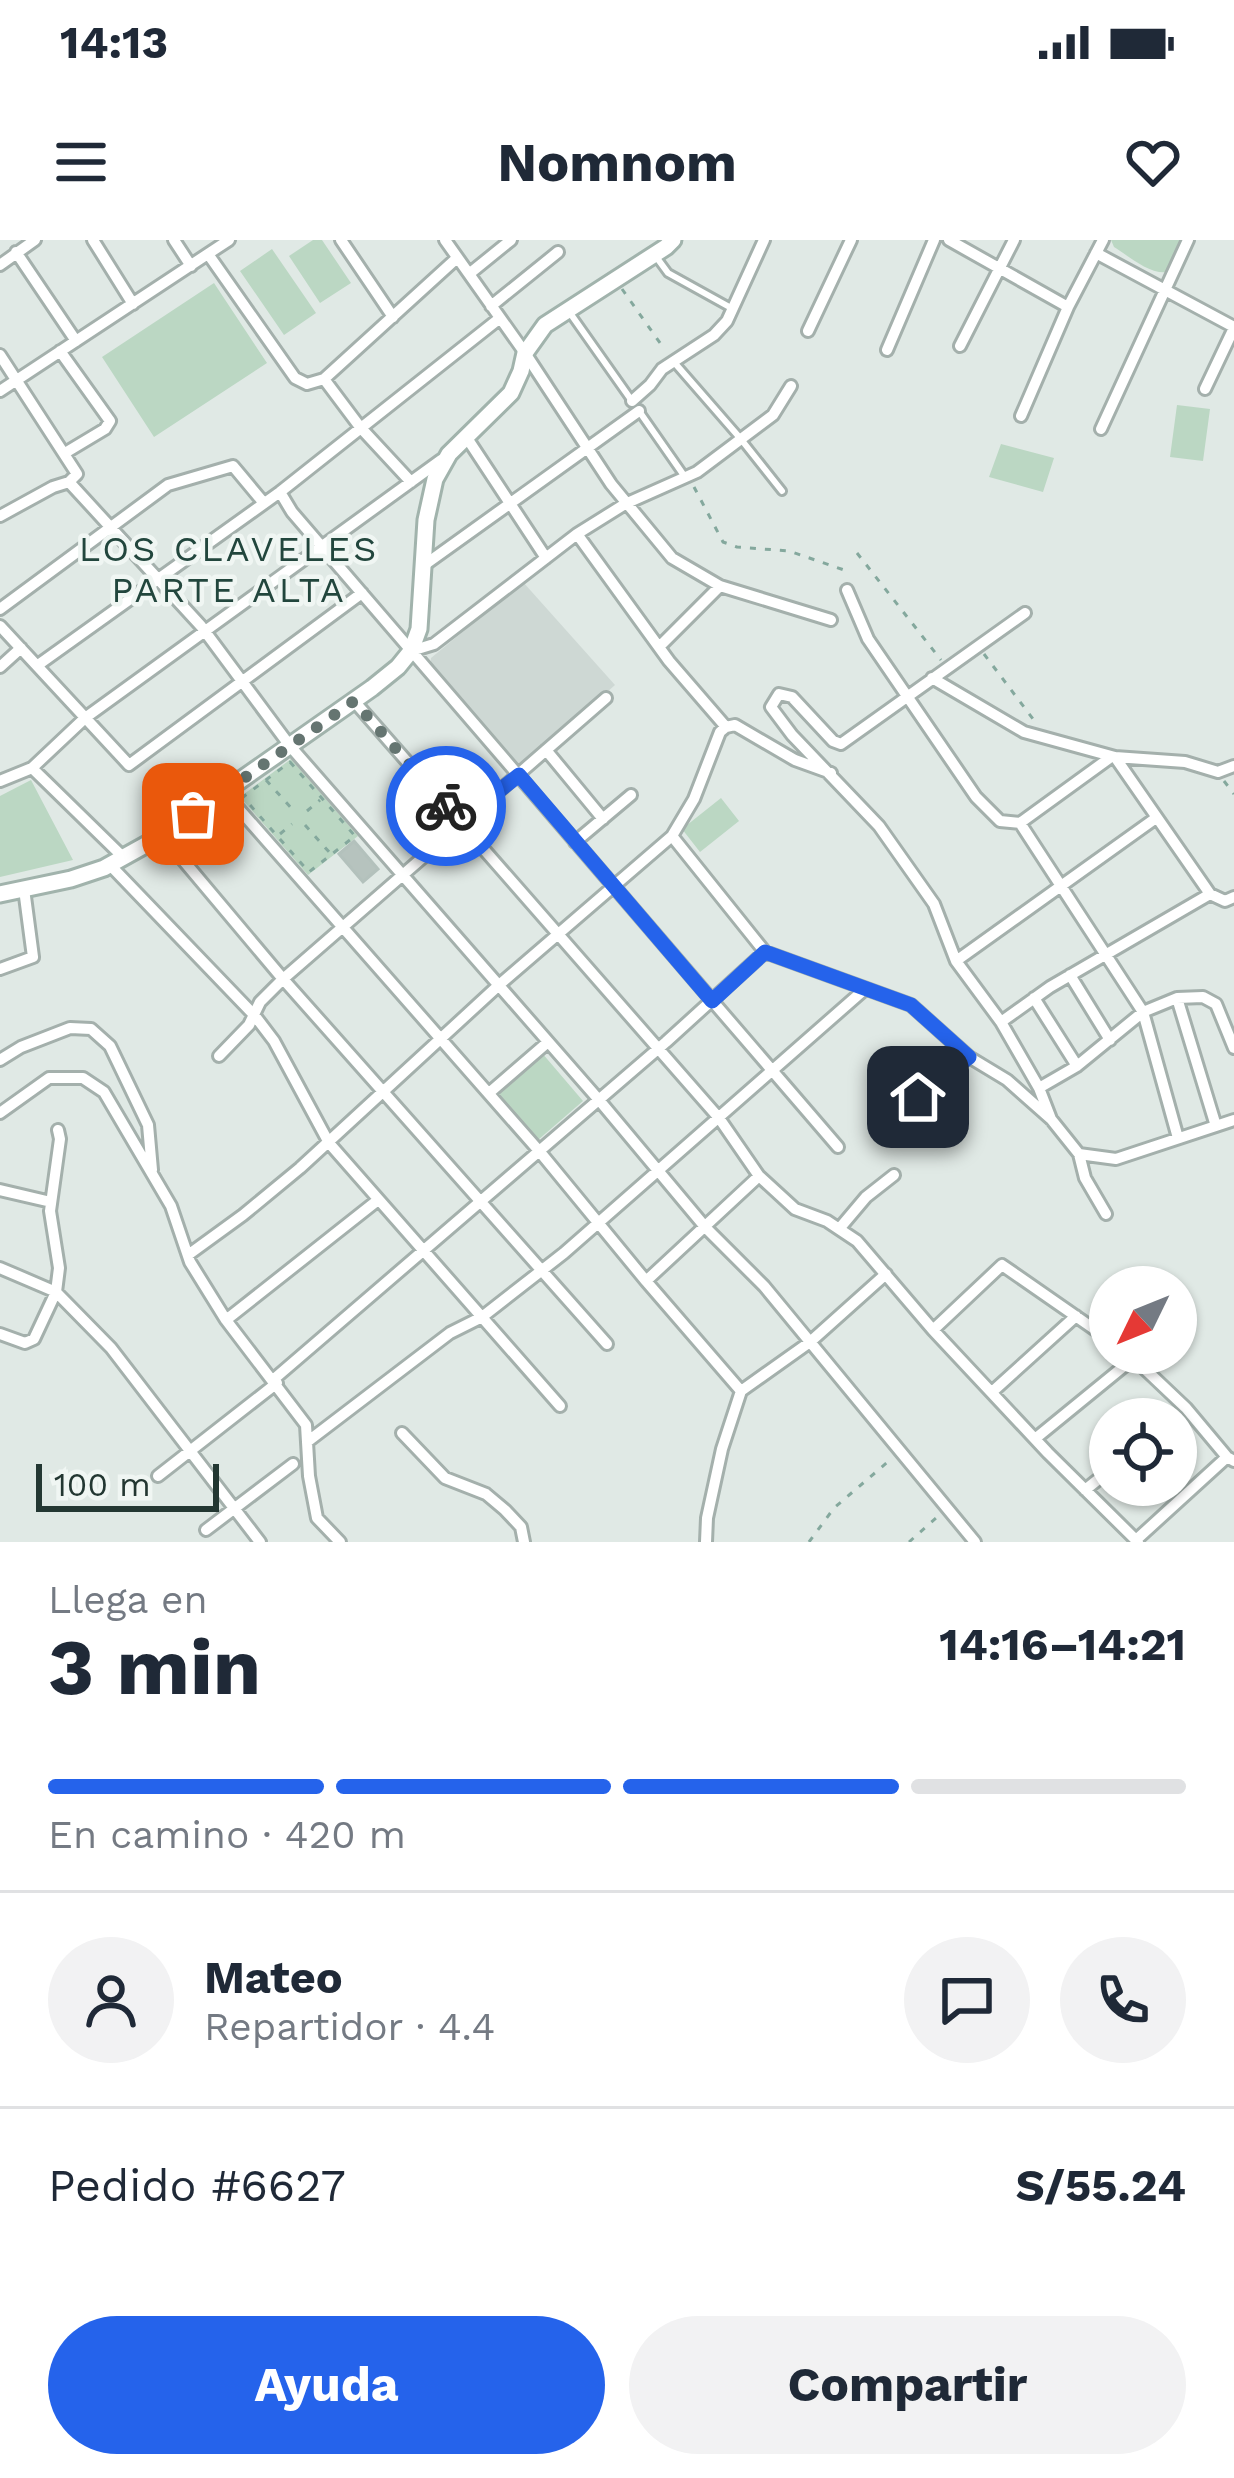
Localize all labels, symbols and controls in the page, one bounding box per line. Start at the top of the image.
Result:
text: 14:13 [60,16,168,69]
icon: menu [48,129,114,195]
icon: heart [1120,129,1186,195]
text: Nomnom [497,131,737,194]
district label: LOS CLAVELES PARTE ALTA [79,528,379,611]
courier [386,746,506,866]
pin [142,763,244,865]
icon: bike [413,773,479,839]
icon: bag [160,781,226,847]
pin [867,1046,969,1148]
icon: home [885,1064,951,1130]
north arrow [1089,1266,1197,1374]
map controls [1089,1266,1197,1506]
button: locate [1089,1398,1197,1506]
scale bar [36,1458,219,1511]
text: 100 m [54,1465,151,1504]
text: Llega en [48,1577,208,1622]
text: 14:16–14:21 [939,1618,1186,1671]
text: 3 min [48,1621,261,1713]
text: En camino · 420 m [48,1812,406,1857]
button: person [48,1937,174,2063]
button: chat [904,1937,1030,2063]
button: phone [1060,1937,1186,2063]
text: Mateo [204,1951,343,2004]
text: Repartidor · 4.4 [204,2004,495,2049]
text: Pedido #6627 [48,2159,346,2212]
text: S/55.24 [1016,2159,1186,2212]
button: Ayuda [48,2316,605,2454]
button: Compartir [629,2316,1186,2454]

